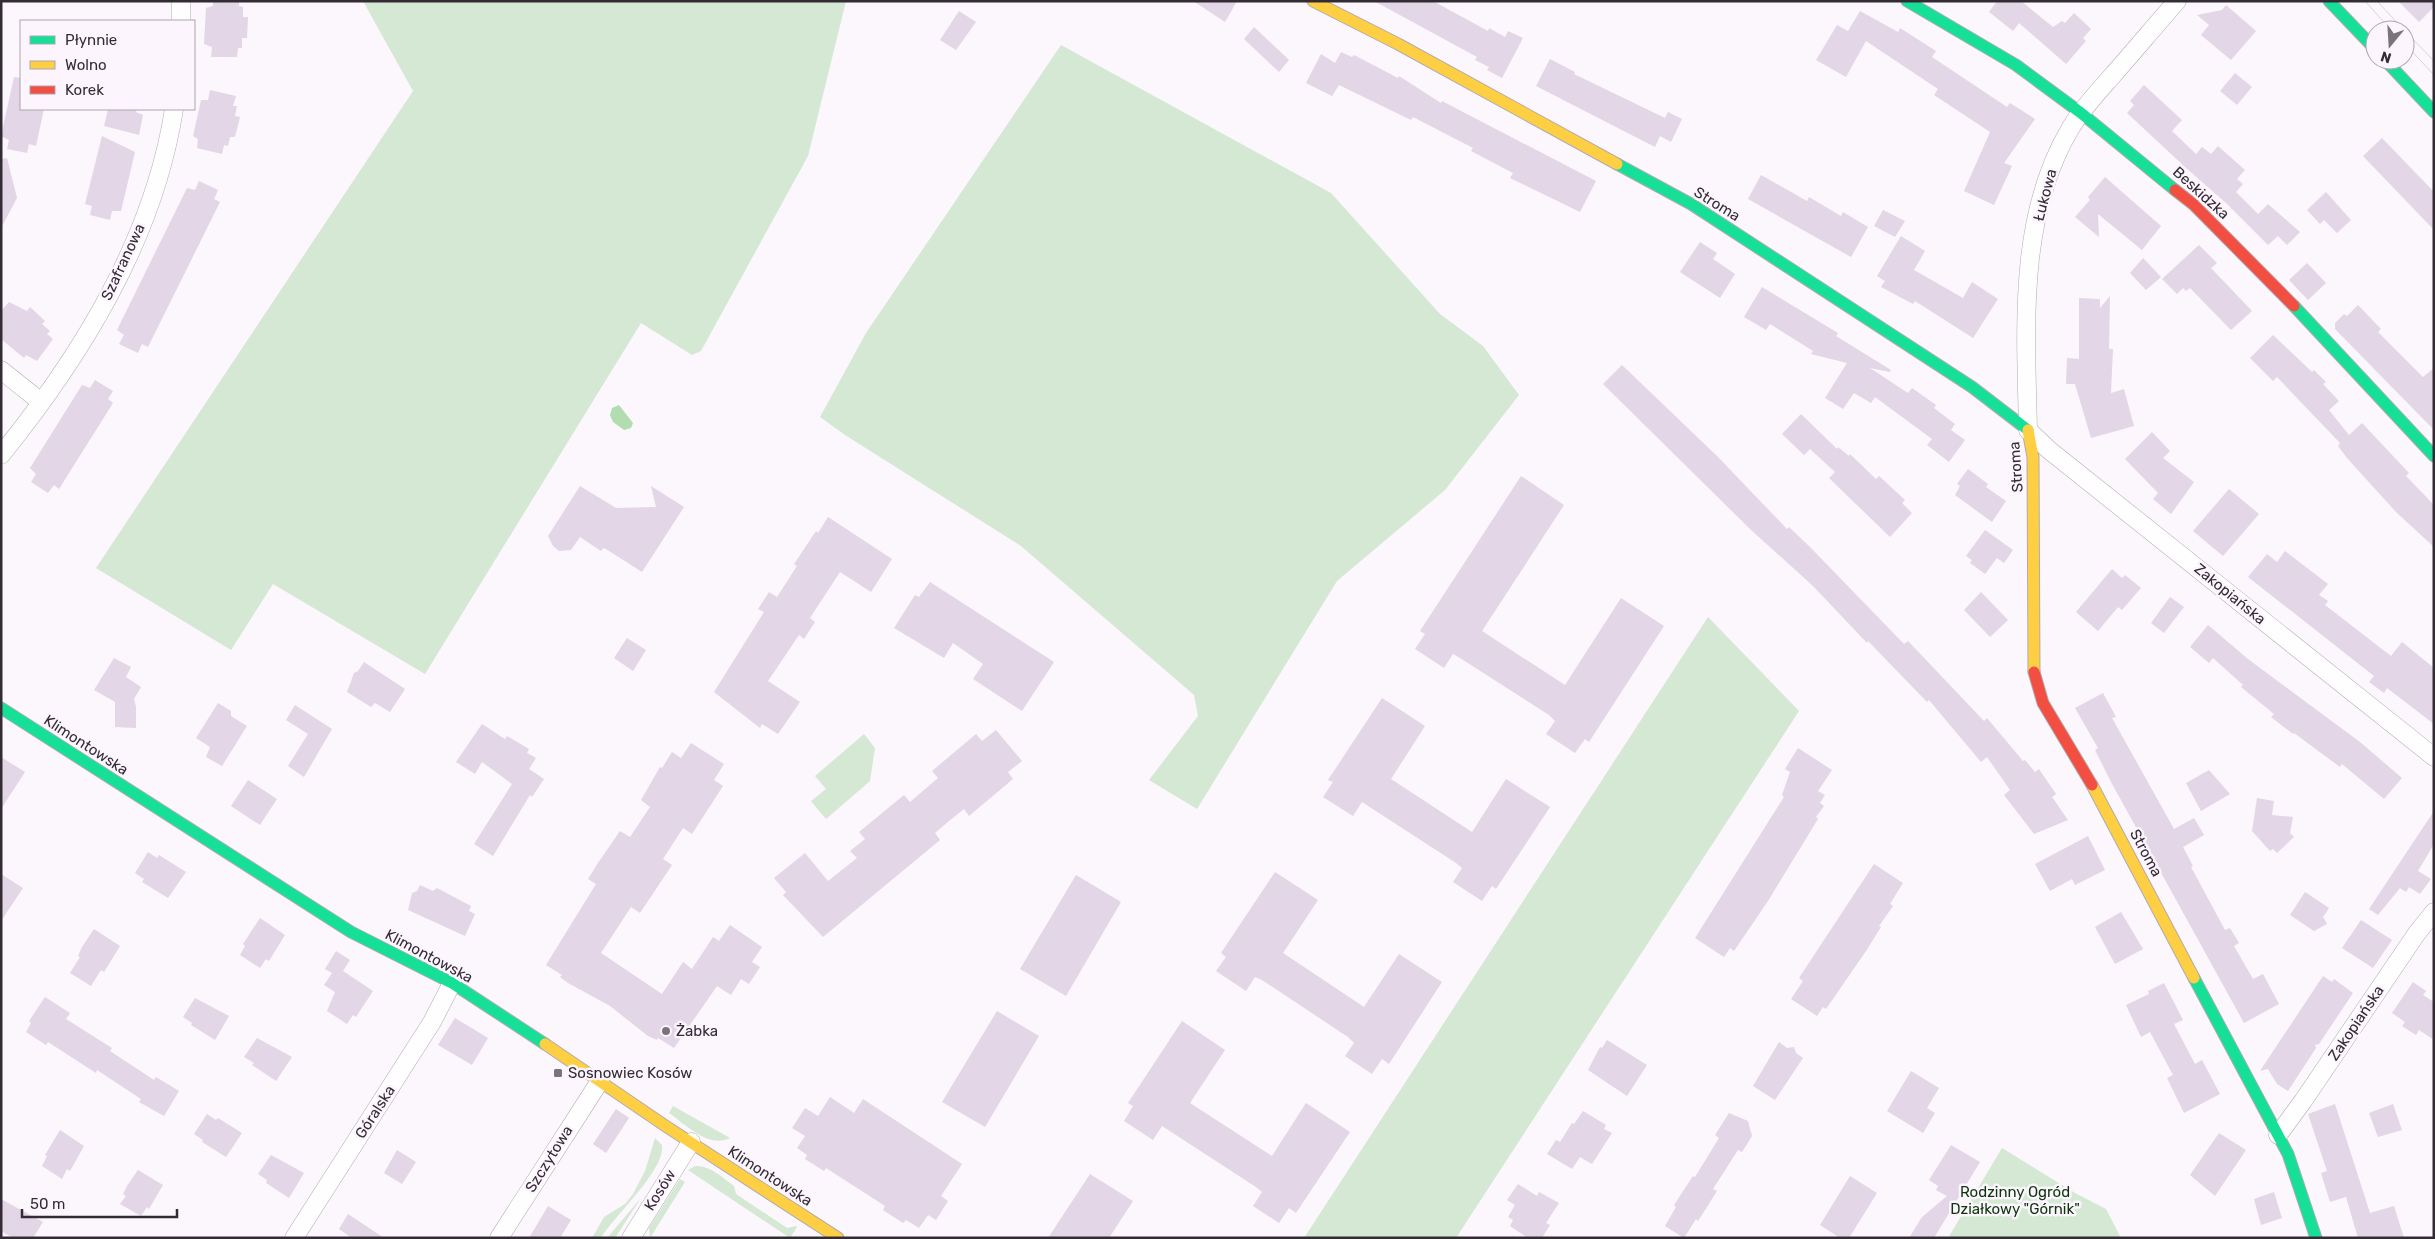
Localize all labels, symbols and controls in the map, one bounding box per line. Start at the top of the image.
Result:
legend [20,20,195,110]
north arrow [2365,20,2415,70]
text: Płynnie [65,31,117,49]
text: N [2379,47,2394,67]
text: Wolno [65,56,107,74]
text: Korek [65,81,104,99]
street label: Beskidzka [2169,163,2233,223]
street label: Łukowa [2029,167,2061,223]
street label: Stroma [1691,183,1743,225]
street label: Szafranowa [97,221,149,303]
street label: Stroma [2005,441,2027,493]
street label: Zakopiańska [2191,560,2269,628]
street label: Klimontowska [40,711,132,779]
street label: Stroma [2126,826,2166,880]
street label: Klimontowska [382,925,476,987]
street label: Zakopiańska [2324,982,2388,1064]
place label: Żabka [676,1022,718,1040]
marker: Żabka [660,1025,672,1037]
place label: Sosnowiec Kosów [568,1064,692,1082]
marker: Sosnowiec Kosów [552,1067,564,1079]
street label: Góralska [351,1082,399,1142]
street label: Szczytowa [521,1122,577,1196]
street label: Klimontowska [724,1142,816,1210]
street label: Kosów [640,1166,680,1214]
park label: Rodzinny Ogród Działkowy "Górnik" [1950,1183,2080,1218]
scale bar [22,1186,178,1218]
text: 50 m [30,1195,65,1213]

